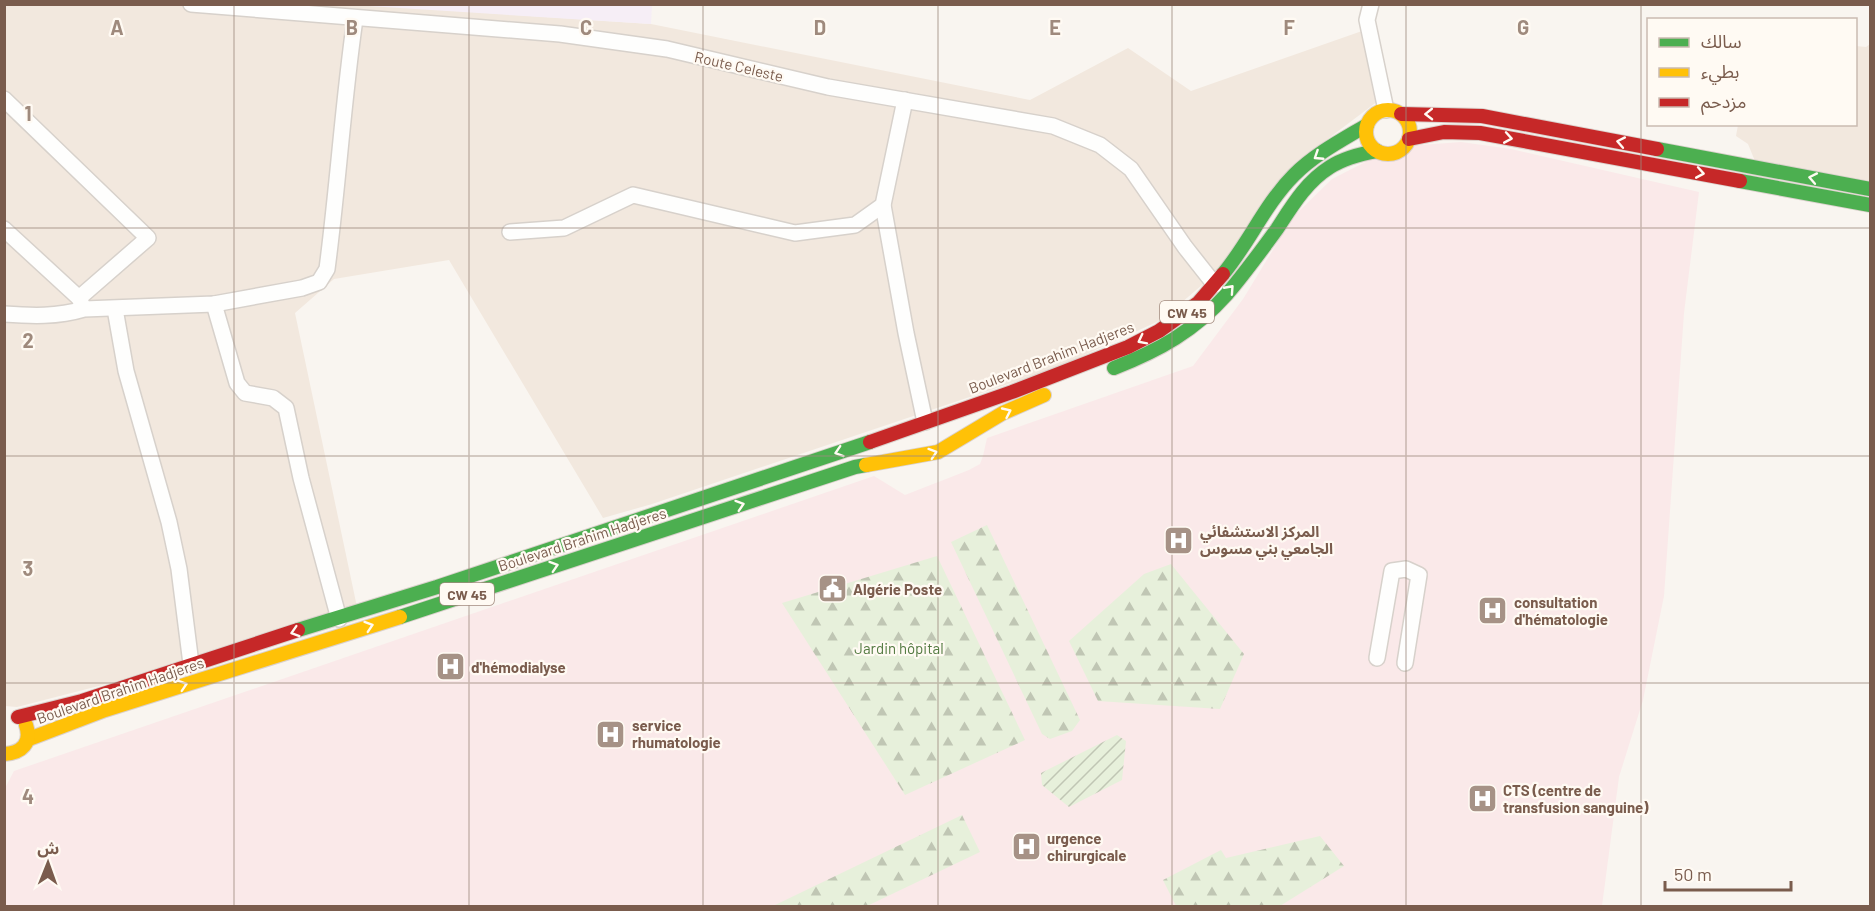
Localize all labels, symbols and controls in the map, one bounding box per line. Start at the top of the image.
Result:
text: A [110,15,124,39]
text: B [346,15,358,39]
text: C [580,15,592,39]
text: D [814,15,826,39]
text: E [1049,15,1061,39]
text: F [1283,15,1295,39]
text: G [1517,15,1529,39]
legend [1647,18,1857,126]
text: سالك [1701,30,1742,52]
street label: Route Celeste [693,47,785,85]
text: بطيء [1701,60,1739,85]
text: مزدحم [1701,90,1746,115]
text: 1 [24,101,32,125]
one-way arrow [1424,108,1433,120]
one-way arrow [1503,131,1513,144]
one-way arrow [1617,136,1627,149]
one-way arrow [1314,148,1324,160]
one-way arrow [1695,166,1705,179]
one-way arrow [1808,172,1818,185]
one-way arrow [1223,285,1234,296]
road number: CW 45 [1160,301,1214,323]
street label: Boulevard Brahim Hadjeres [966,317,1136,397]
text: 2 [22,328,34,352]
one-way arrow [1138,332,1149,344]
one-way arrow [1001,407,1012,419]
one-way arrow [834,445,845,458]
one-way arrow [927,448,938,460]
one-way arrow [734,500,745,512]
street label: Boulevard Brahim Hadjeres [496,503,668,575]
place label: المركز الاستشفائي الجامعي بني مسوس [1200,522,1333,560]
hospital icon: المركز الاستشفائي الجامعي بني مسوس [1163,524,1195,556]
text: 3 [23,556,33,580]
one-way arrow [548,560,559,573]
public building icon: Algérie Poste [816,573,848,605]
place label: Algérie Poste [853,580,942,598]
road number: CW 45 [440,583,494,605]
place label: consultation d'hématologie [1514,593,1608,628]
hospital icon: consultation d'hématologie [1477,595,1509,627]
one-way arrow [363,621,374,633]
one-way arrow [290,625,301,637]
park label: Jardin hôpital [854,639,944,657]
hospital icon: d'hémodialyse [434,651,466,683]
street label: Boulevard Brahim Hadjeres [34,653,206,727]
place label: d'hémodialyse [471,658,566,676]
one-way arrow [177,680,188,693]
place label: service rhumatologie [632,716,721,751]
hospital icon: service rhumatologie [595,718,627,750]
place label: CTS (centre de transfusion sanguine) [1503,781,1649,816]
hospital icon: CTS (centre de transfusion sanguine) [1466,783,1498,815]
text: 4 [22,784,34,808]
place label: urgence chirurgicale [1047,829,1126,864]
hospital icon: urgence chirurgicale [1010,831,1042,863]
north arrow [18,833,78,893]
text: ش [37,838,59,858]
scale bar [1665,854,1791,892]
text: 50 m [1674,863,1712,885]

